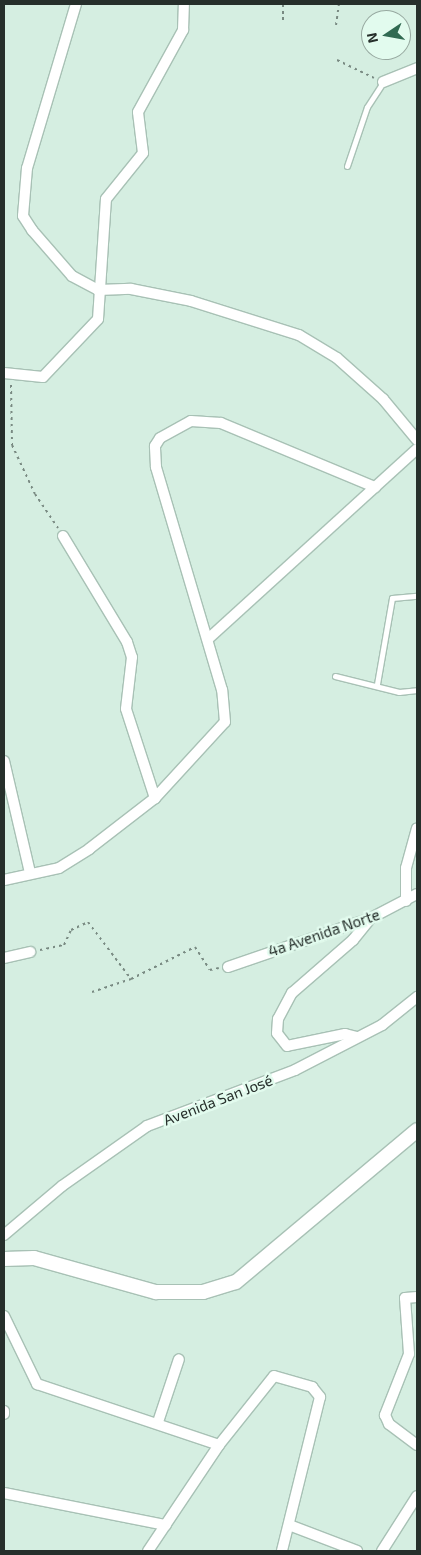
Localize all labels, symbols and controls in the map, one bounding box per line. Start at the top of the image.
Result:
north arrow [361,10,411,60]
text: N [362,31,381,45]
street label: 4a Avenida Norte [266,905,382,961]
street label: Avenida San José [161,1071,275,1129]

